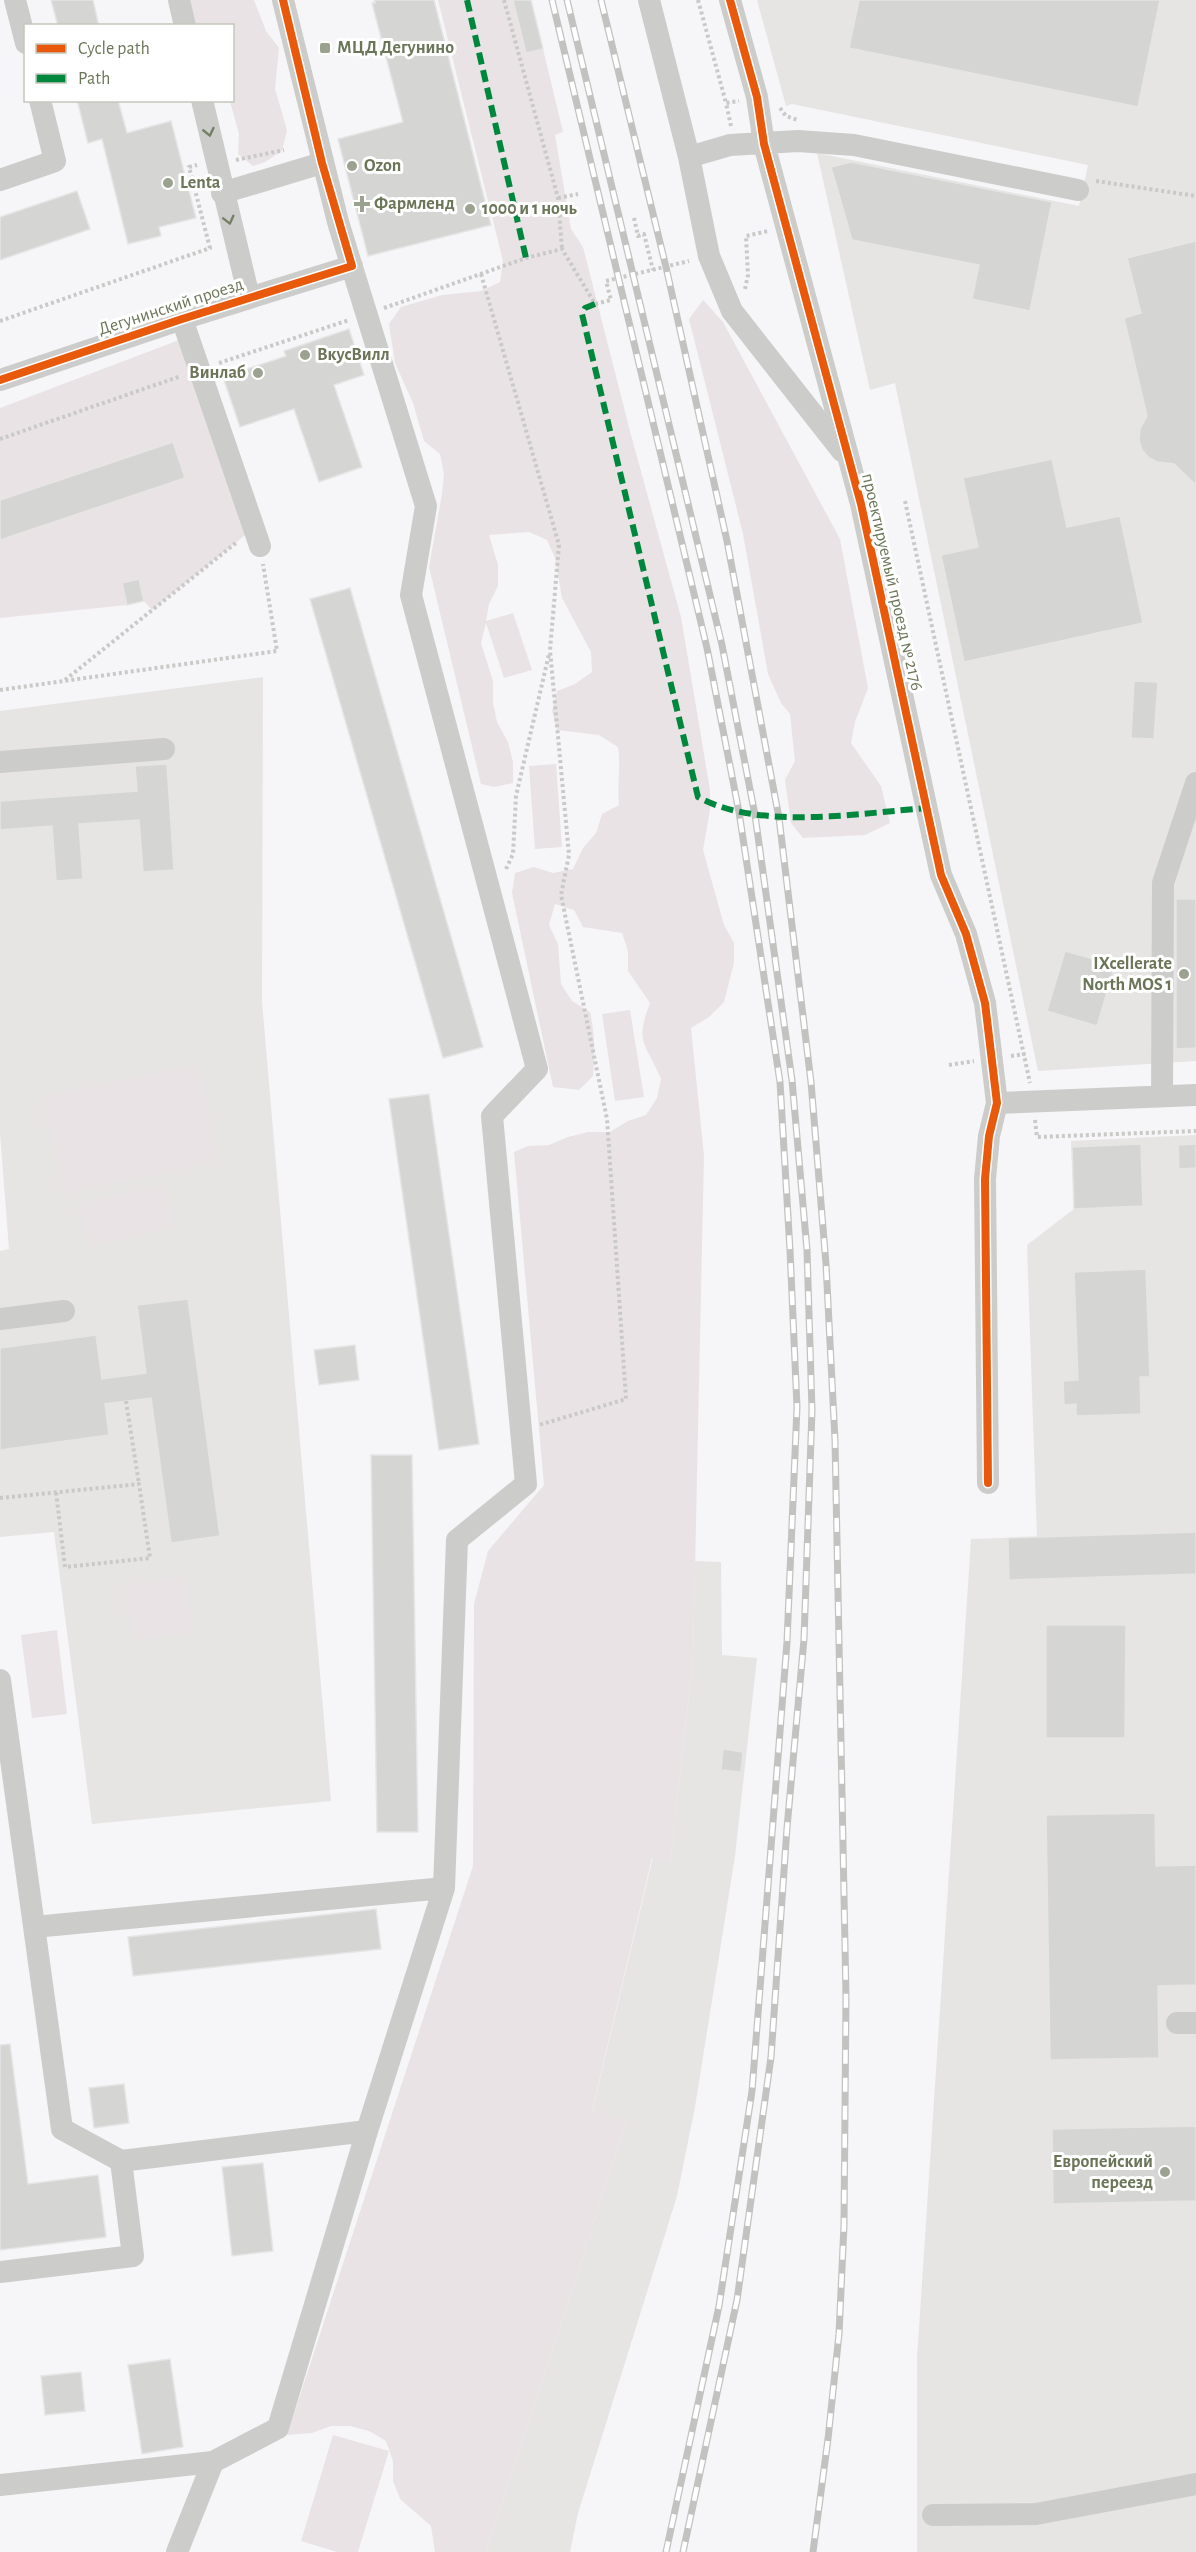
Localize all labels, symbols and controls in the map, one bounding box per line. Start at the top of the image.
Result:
legend [24,24,234,102]
place label: МЦД Дегунино [337,39,454,57]
text: Cycle path [78,40,150,58]
marker: МЦД Дегунино [318,41,332,55]
text: Path [78,70,110,88]
one-way arrow [201,126,214,136]
place label: Ozon [364,157,401,175]
marker: Ozon [345,159,359,173]
place label: Lenta [180,174,221,192]
marker: Lenta [161,176,175,190]
place label: Фармленд [374,195,455,213]
marker: Фармленд [355,197,369,211]
place label: 1000 и 1 ночь [482,200,578,218]
marker: 1000 и 1 ночь [463,202,477,216]
one-way arrow [222,214,234,224]
street label: Дегунинский проезд [96,275,246,339]
place label: ВкусВилл [317,346,390,364]
marker: ВкусВилл [298,348,312,362]
place label: Винлаб [189,364,246,382]
marker: Винлаб [251,366,265,380]
street label: проектируемый проезд № 2176 [858,472,926,692]
place label: IXcellerate North MOS 1 [1082,955,1172,994]
marker: IXcellerate North MOS 1 [1177,967,1191,981]
place label: Европейский переезд [1053,2153,1153,2192]
marker: Европейский переезд [1158,2165,1172,2179]

